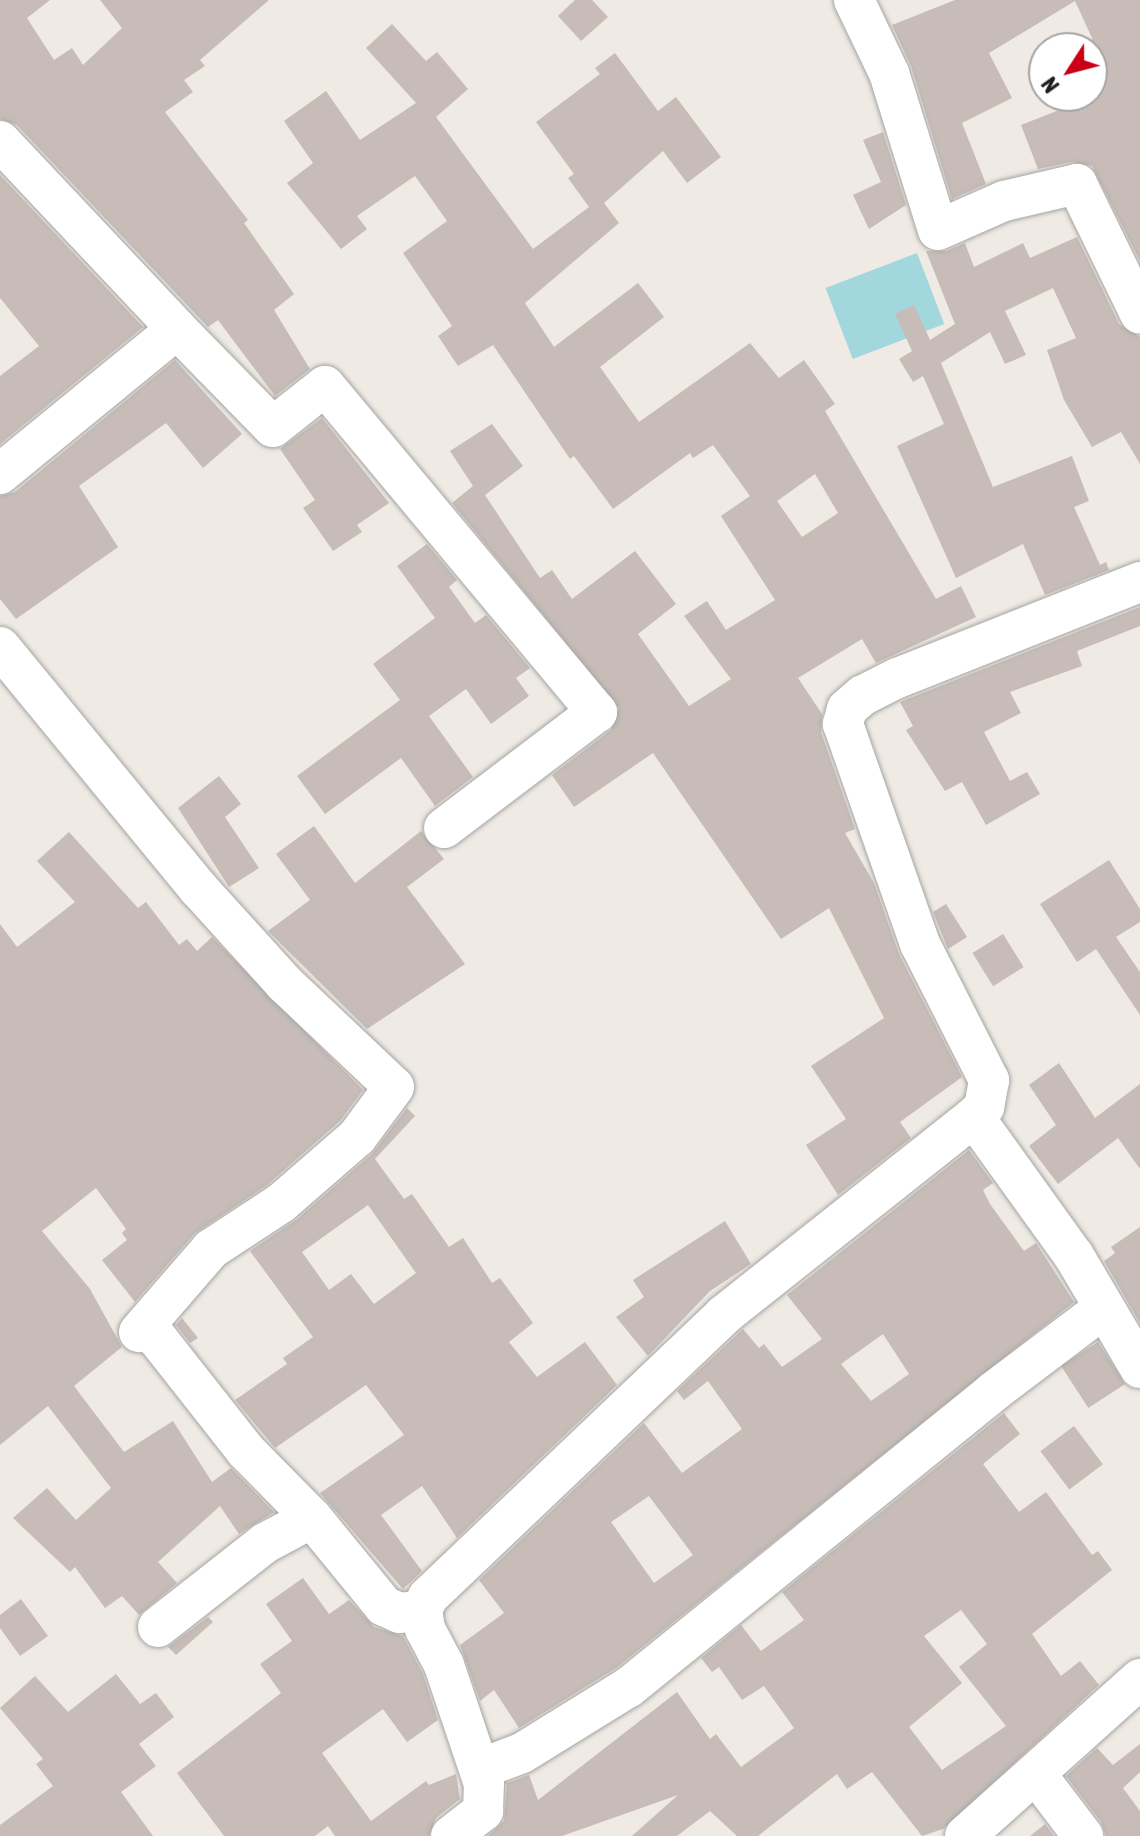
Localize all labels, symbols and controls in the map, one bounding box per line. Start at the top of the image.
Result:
north arrow [1028,32,1108,112]
text: N [1036,72,1065,98]

